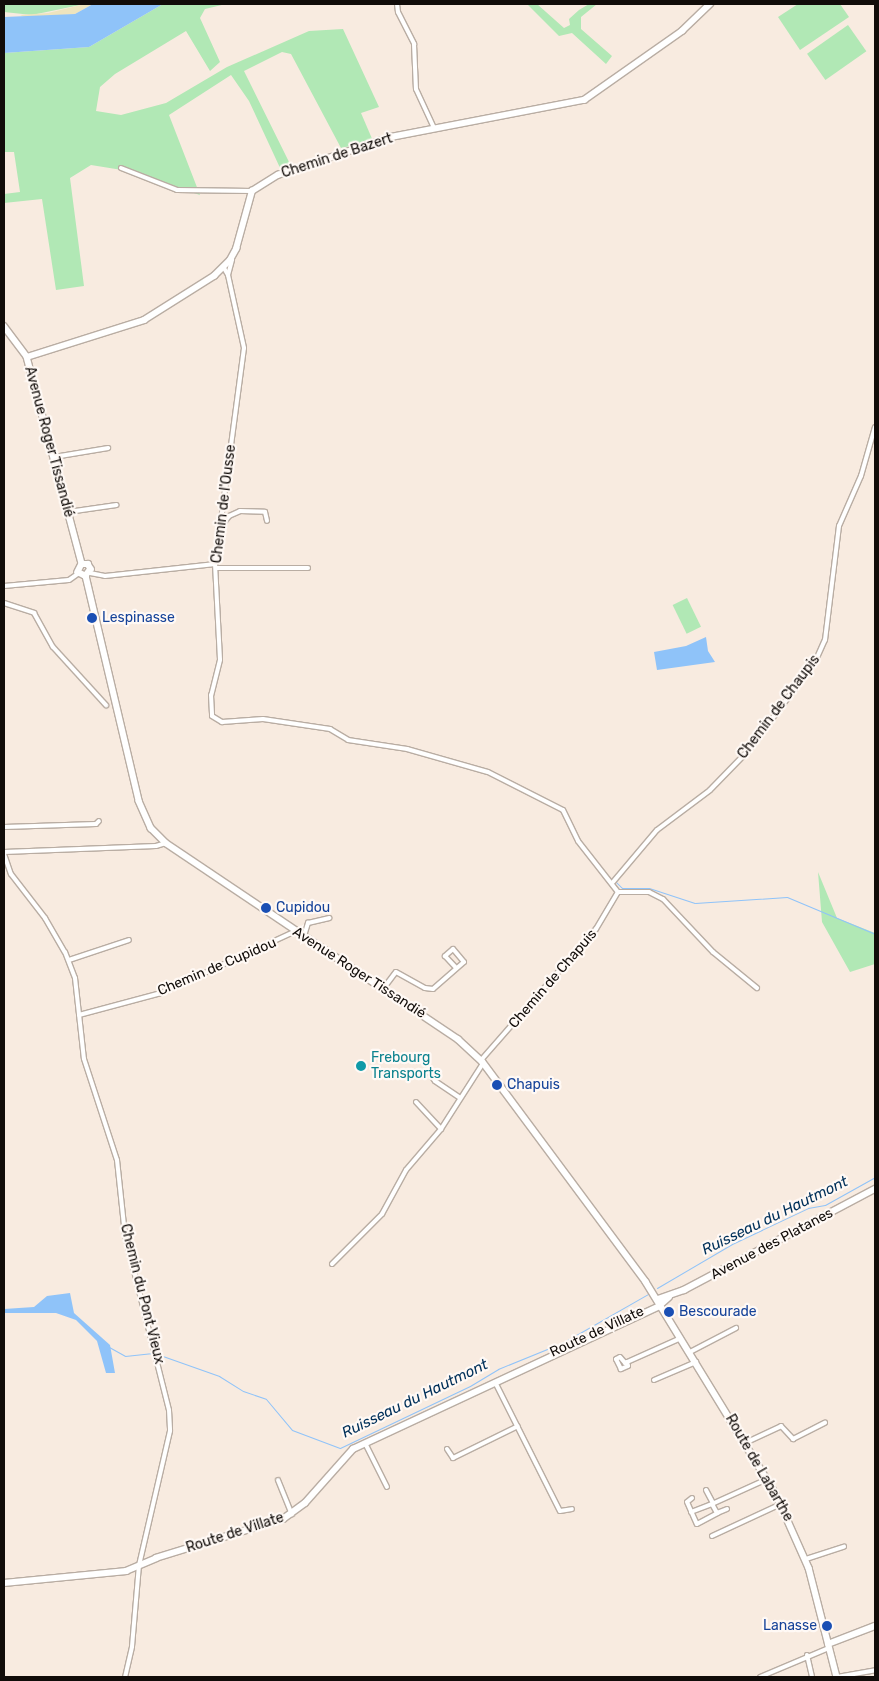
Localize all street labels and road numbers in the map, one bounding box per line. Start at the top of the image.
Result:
street label: Chemin de Bazert [279,130,395,182]
street label: Avenue Roger Tissandié [21,364,77,520]
street label: Chemin de l'Ousse [208,444,240,564]
street label: Chemin de Chaupis [734,652,824,762]
street label: Avenue Roger Tissandié [289,923,429,1023]
street label: Chemin de Chapuis [505,926,601,1032]
street label: Chemin de Cupidou [155,934,279,1000]
street label: Avenue des Platanes [708,1205,836,1283]
street label: Chemin du Pont Vieux [116,1222,168,1366]
street label: Route de Villate [547,1303,647,1361]
street label: Route de Labarthe [722,1412,796,1524]
street label: Route de Villate [184,1509,286,1557]

